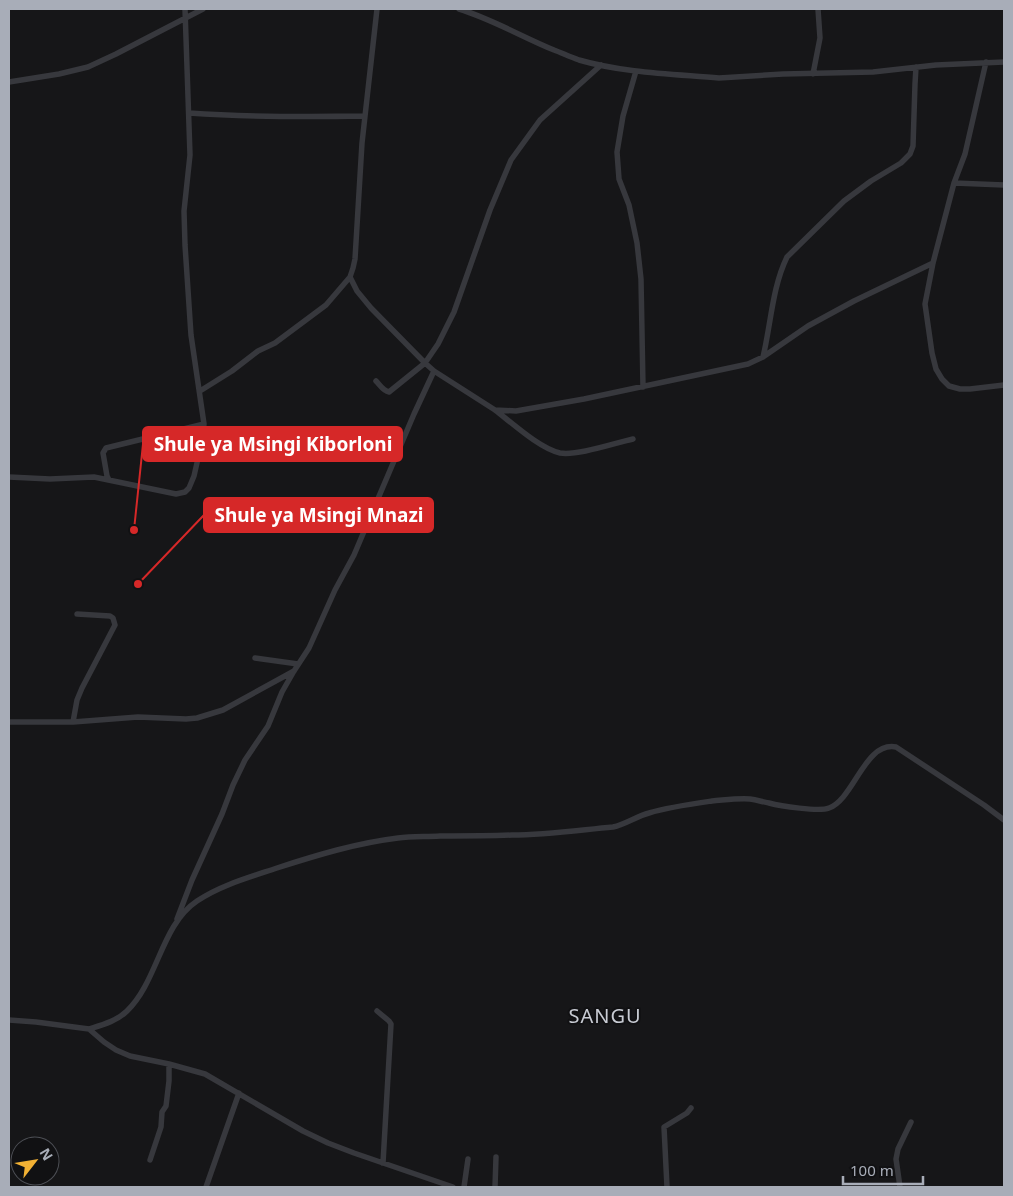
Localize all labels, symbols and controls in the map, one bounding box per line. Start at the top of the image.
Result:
callout: Shule ya Msingi Kiborloni [143,427,402,461]
text: Shule ya Msingi Kiborloni [154,431,392,457]
callout: Shule ya Msingi Mnazi [204,498,433,532]
text: Shule ya Msingi Mnazi [214,502,424,528]
district label: SANGU [568,1002,642,1029]
north arrow [10,1136,60,1186]
text: N [35,1144,58,1164]
scale bar [843,1154,923,1186]
text: 100 m [850,1160,894,1180]

